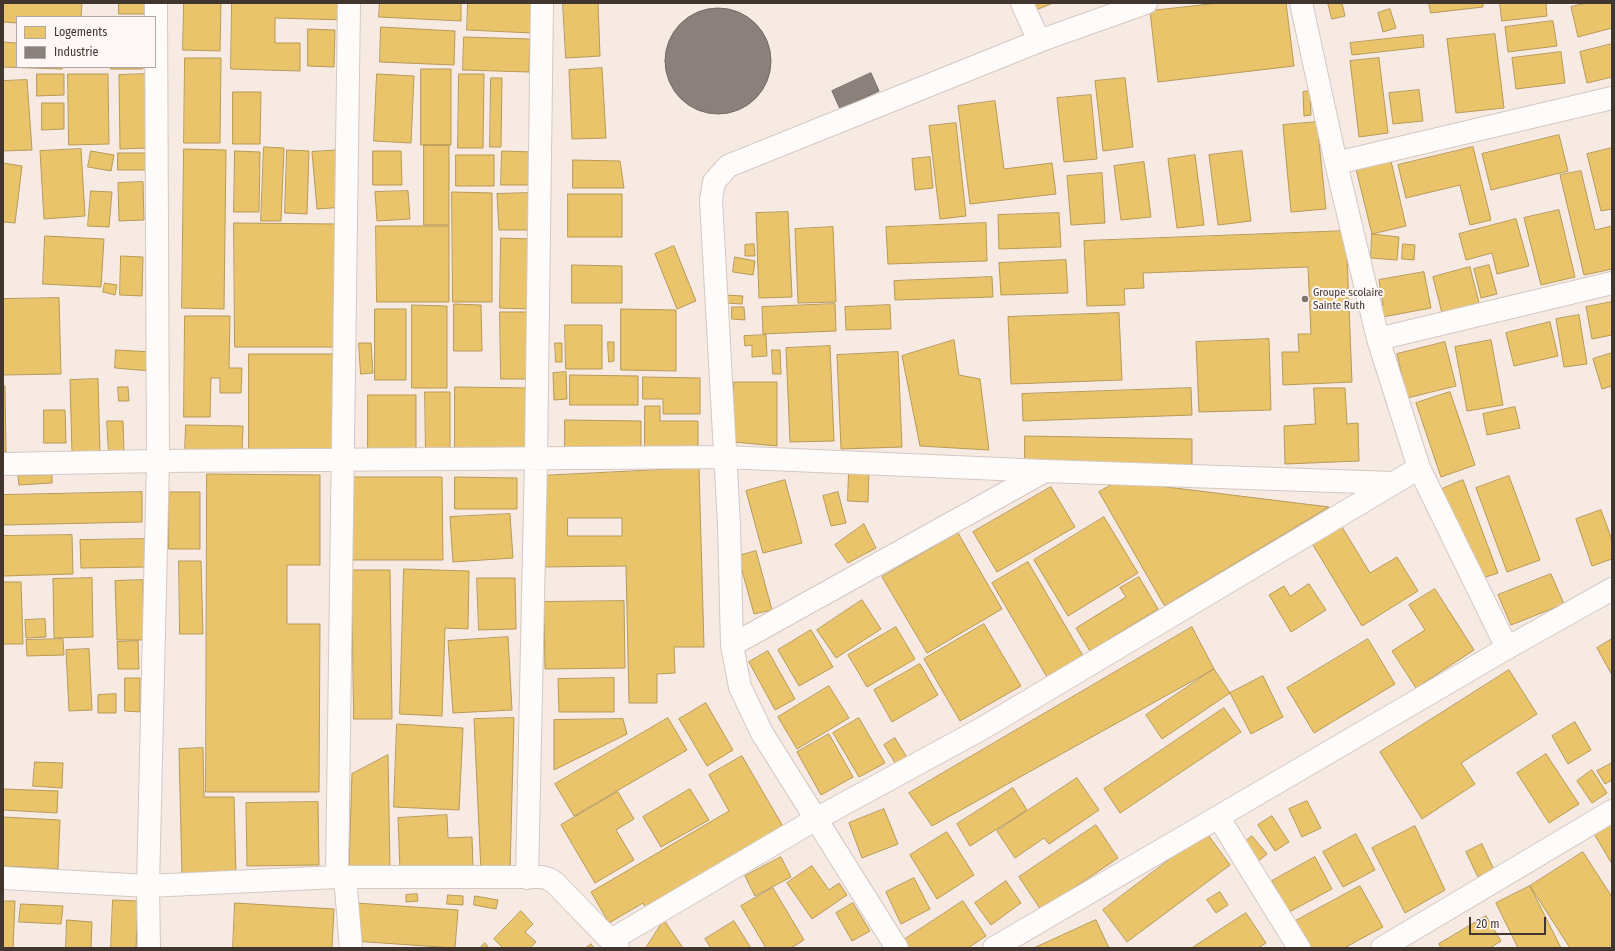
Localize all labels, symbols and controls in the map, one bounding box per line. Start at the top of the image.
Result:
legend [16,16,156,68]
text: Logements [54,25,107,39]
text: Industrie [54,45,98,59]
place label: Groupe scolaire Sainte Ruth [1313,286,1383,312]
marker: Groupe scolaire Sainte Ruth [1300,294,1310,304]
scale bar [1471,909,1548,935]
text: 20 m [1476,917,1500,931]

